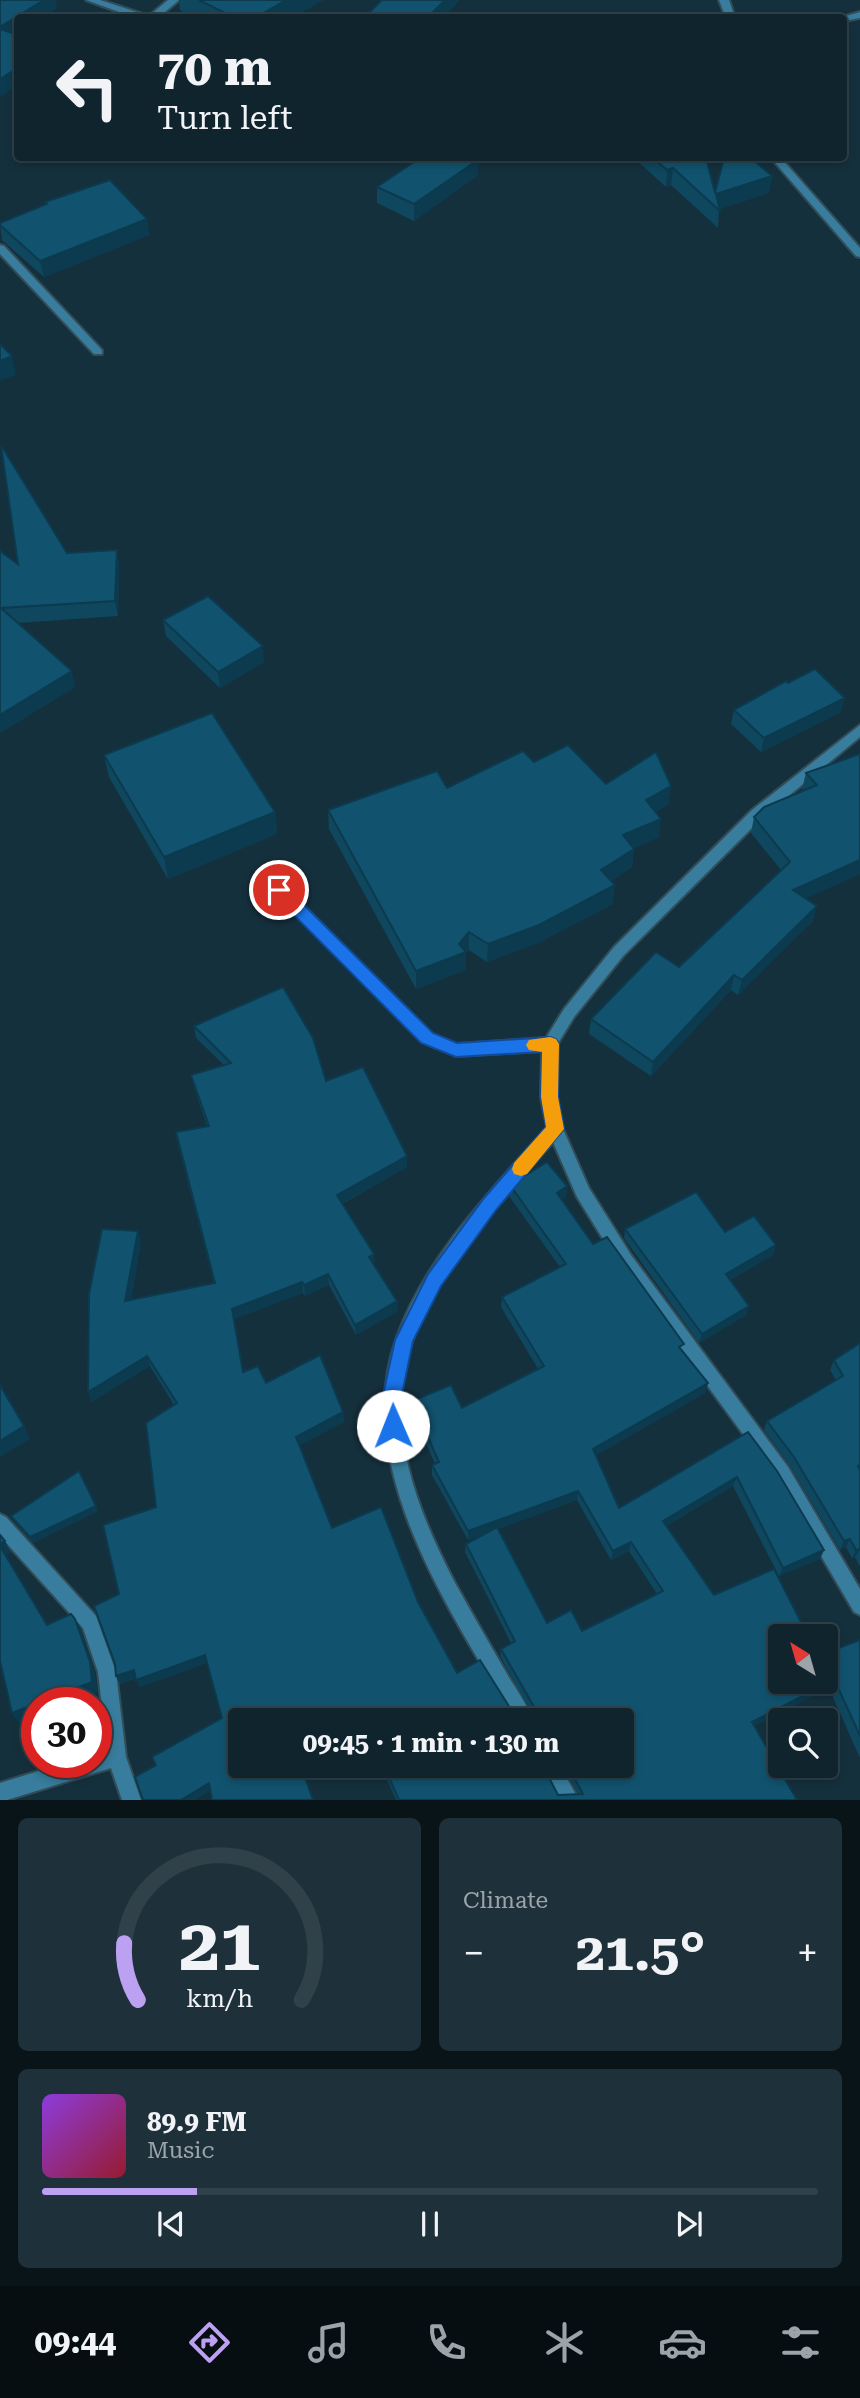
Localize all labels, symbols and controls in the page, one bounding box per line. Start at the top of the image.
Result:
text: 70 m [157,40,272,97]
icon: left [42,42,133,133]
text: Turn left [157,99,292,137]
pin [249,860,309,920]
icon: arrive [260,871,298,909]
position arrow [356,1389,430,1463]
north arrow [768,1624,838,1694]
map controls [768,1624,838,1778]
speed limit sign: 30 [21,1687,112,1778]
button: search [768,1708,838,1778]
text: 09:45 · 1 min · 130 m [303,1728,559,1758]
text: Climate [463,1887,548,1914]
text: 21 [179,1904,260,1989]
text: 21.5° [576,1922,705,1983]
text: − [463,1931,484,1975]
text: + [797,1931,818,1975]
text: km/h [186,1984,253,2013]
text: 89.9 FM [147,2107,247,2137]
text: Music [147,2137,214,2164]
icon: previous [152,2205,190,2243]
icon: pause [411,2205,449,2243]
icon: next [670,2205,708,2243]
icon: directions [185,2318,234,2367]
icon: music [304,2318,353,2367]
icon: phone [422,2318,471,2367]
icon: climate [540,2318,589,2367]
icon: car [658,2318,707,2367]
icon: filters [776,2318,825,2367]
text: 09:44 [35,2323,116,2361]

